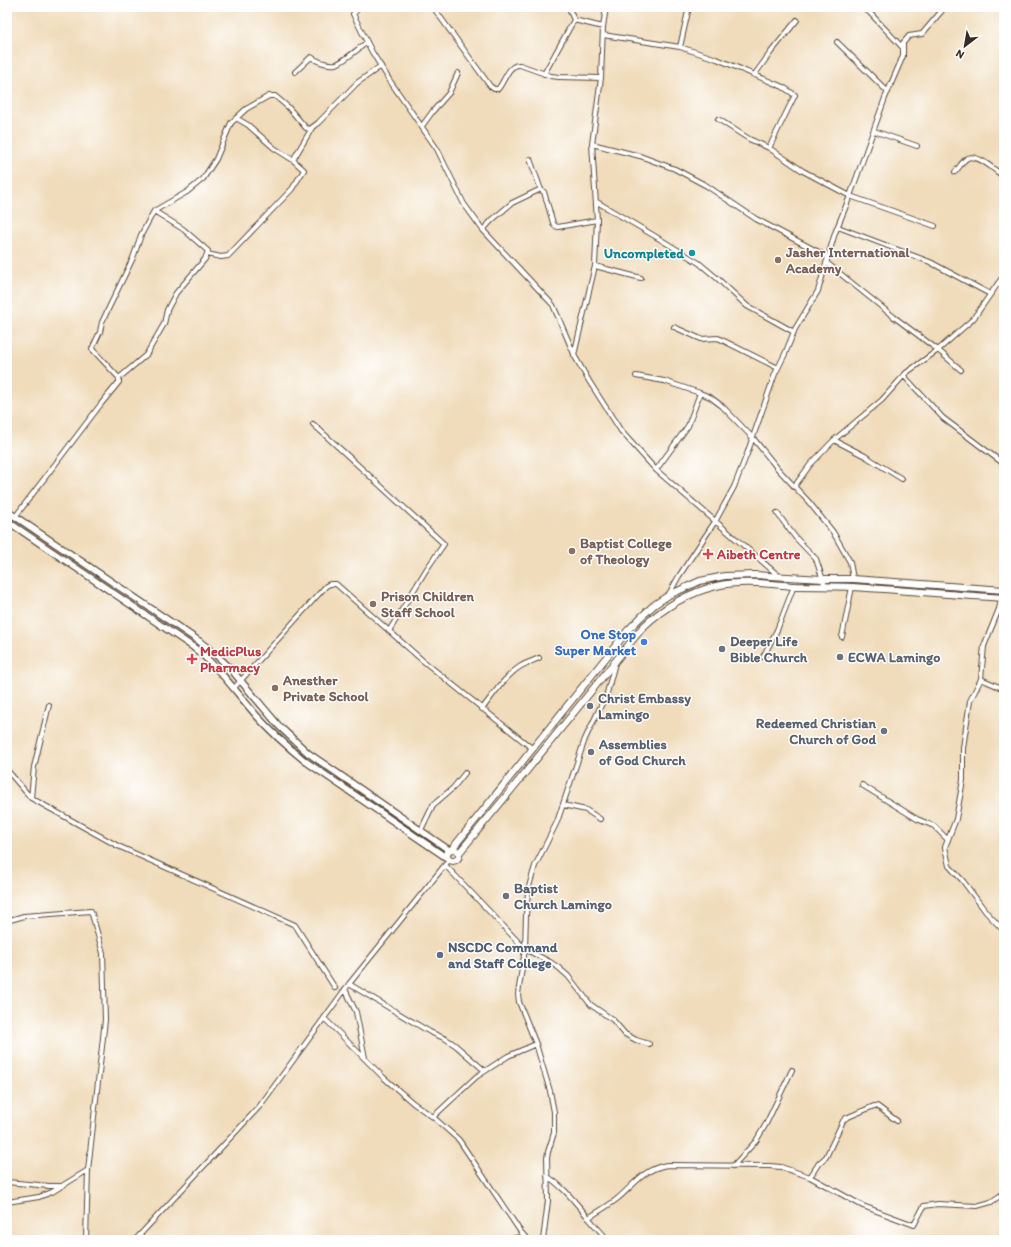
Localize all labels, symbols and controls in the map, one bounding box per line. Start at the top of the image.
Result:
north arrow [945,26,985,66]
text: N [954,47,967,62]
place label: Jasher International Academy [785,244,911,277]
place label: Uncompleted [604,245,684,262]
marker: Uncompleted [687,248,697,258]
marker: Jasher International Academy [773,255,783,265]
place label: Baptist College of Theology [580,535,672,568]
marker: Baptist College of Theology [567,546,577,556]
place label: Aibeth Centre [716,546,801,563]
marker: Aibeth Centre [702,548,714,560]
place label: Prison Children Staff School [381,588,474,621]
marker: Prison Children Staff School [368,599,378,609]
place label: One Stop Super Market [555,626,637,659]
place label: Deeper Life Bible Church [730,633,808,666]
marker: One Stop Super Market [639,637,649,647]
place label: MedicPlus Pharmacy [200,643,261,676]
marker: Deeper Life Bible Church [717,644,727,654]
place label: ECWA Lamingo [848,649,940,666]
marker: ECWA Lamingo [835,652,845,662]
marker: MedicPlus Pharmacy [187,654,197,664]
place label: Anesther Private School [282,672,370,705]
marker: Anesther Private School [270,683,280,693]
place label: Christ Embassy Lamingo [598,690,691,723]
marker: Christ Embassy Lamingo [585,701,595,711]
place label: Redeemed Christian Church of God [756,715,877,748]
marker: Redeemed Christian Church of God [879,726,889,736]
place label: Assemblies of God Church [598,736,686,769]
marker: Assemblies of God Church [586,747,596,757]
place label: Baptist Church Lamingo [514,880,612,913]
marker: Baptist Church Lamingo [501,891,511,901]
place label: NSCDC Command and Staff College [448,939,558,972]
marker: NSCDC Command and Staff College [435,950,445,960]

